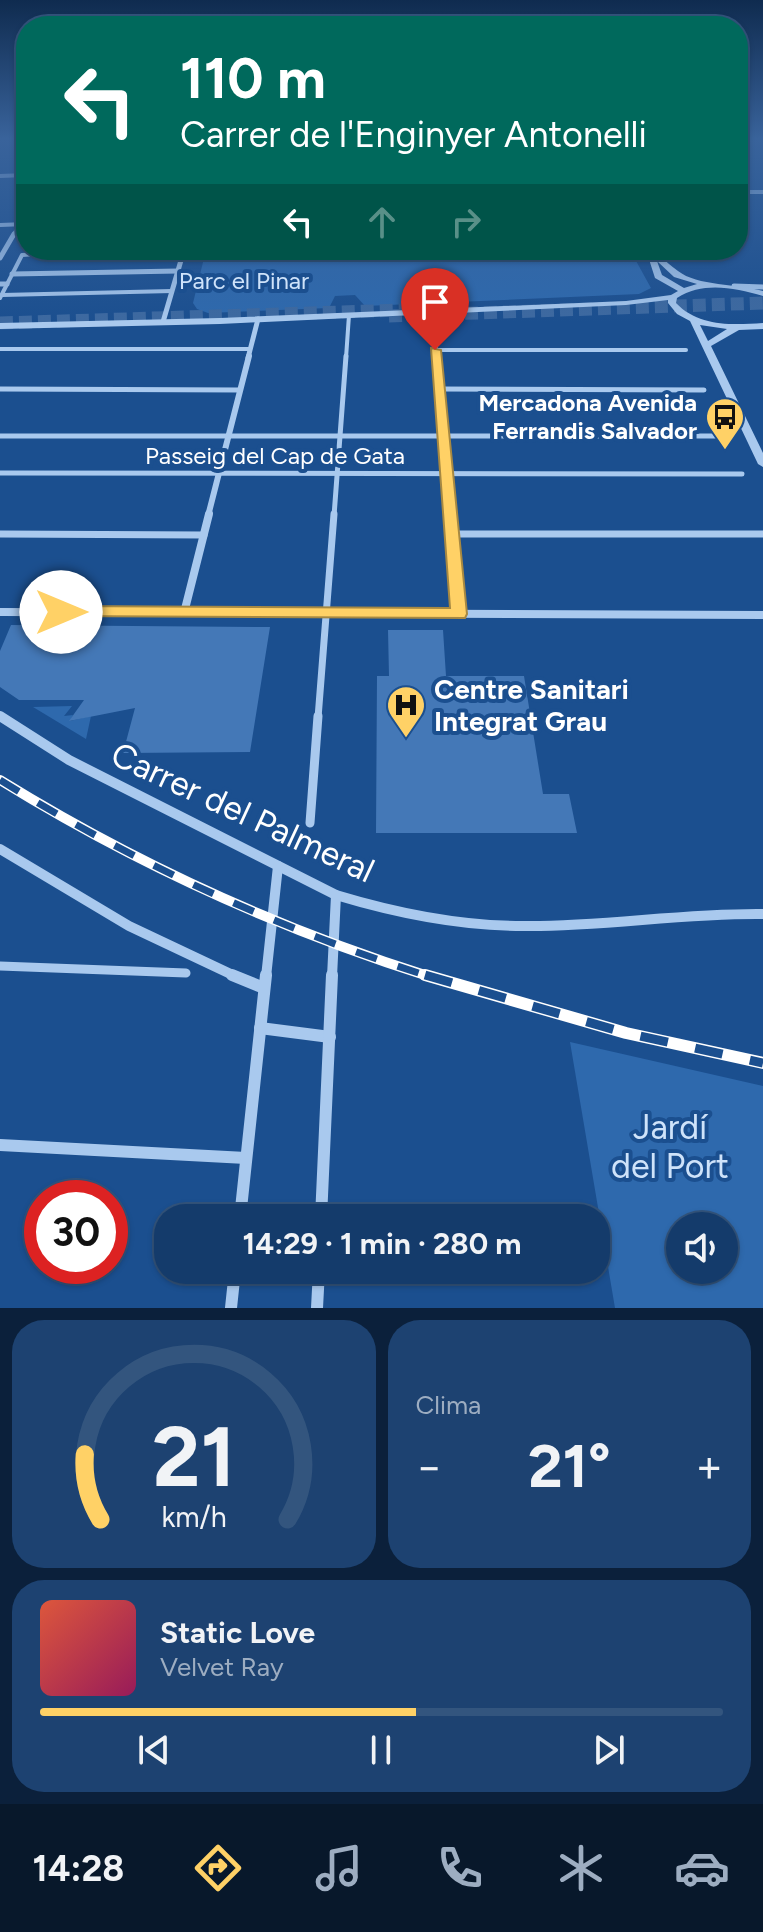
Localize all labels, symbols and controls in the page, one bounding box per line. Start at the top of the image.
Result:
text: 110 m [180,45,326,112]
icon: left [48,48,152,152]
text: Carrer de l'Enginyer Antonelli [180,113,647,156]
icon: left [276,200,320,244]
icon: ahead [360,200,404,244]
icon: right [444,200,488,244]
park label: Parc el Pinar [179,266,309,295]
pin [401,268,469,350]
icon: arrive [413,280,457,324]
place label: Mercadona Avenida Ferrandis Salvador [478,388,697,445]
bus stop icon: Mercadona Avenida Ferrandis Salvador [704,396,746,451]
street label: Passeig del Cap de Gata [145,441,405,470]
position arrow [19,570,103,654]
place label: Centre Sanitari Integrat Grau [434,672,629,738]
hospital icon: Centre Sanitari Integrat Grau [385,684,427,739]
street label: Carrer del Palmeral [105,734,381,891]
park label: Jardí del Port [611,1107,729,1187]
speed limit sign: 30 [24,1180,128,1284]
map controls [666,1212,738,1284]
button: sound [666,1212,738,1284]
text: 14:29 · 1 min · 280 m [243,1225,521,1262]
text: Clima [416,1389,481,1421]
text: 21 [152,1407,235,1507]
text: 21° [528,1430,611,1502]
text: − [416,1440,443,1493]
text: + [696,1440,723,1493]
text: km/h [161,1500,226,1534]
text: Static Love [160,1614,315,1651]
text: Velvet Ray [160,1651,284,1683]
icon: previous [132,1728,176,1772]
icon: pause [359,1728,403,1772]
icon: next [587,1728,631,1772]
icon: directions [190,1840,246,1896]
icon: music [311,1840,367,1896]
icon: phone [432,1840,488,1896]
icon: climate [553,1840,609,1896]
icon: car [674,1840,730,1896]
text: 14:28 [33,1847,124,1890]

